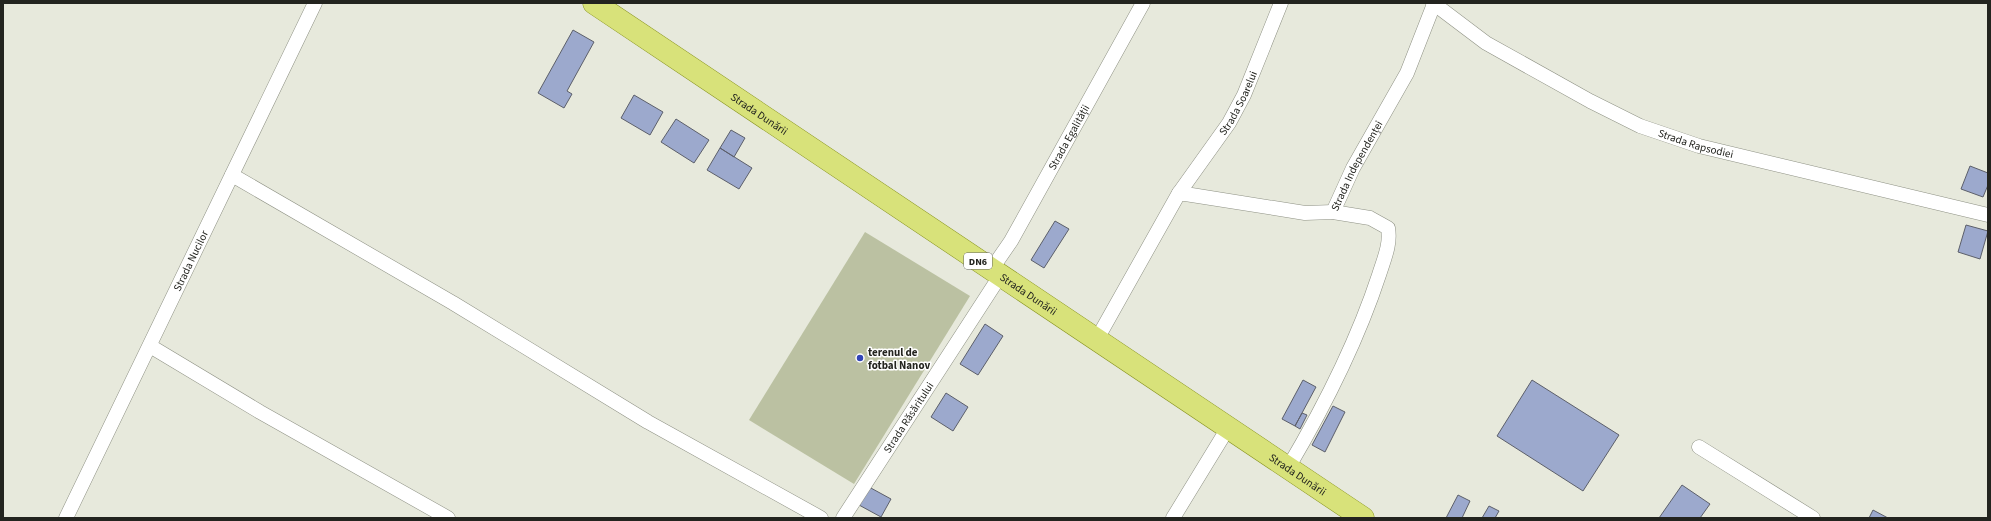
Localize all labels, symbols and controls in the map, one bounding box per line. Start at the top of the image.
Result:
street label: Strada Soarelui [1216,69,1261,138]
street label: Strada Dunării [728,90,791,139]
street label: Strada Egalității [1045,102,1093,173]
street label: Strada Independenței [1327,118,1386,213]
street label: Strada Rapsodiei [1656,126,1735,162]
street label: Strada Nucilor [170,228,212,294]
road number: DN6 [964,253,992,269]
street label: Strada Dunării [997,270,1060,319]
place label: terenul de fotbal Nanov [868,345,930,373]
marker: terenul de fotbal Nanov [855,353,865,363]
street label: Strada Răsăritului [880,379,937,456]
street label: Strada Dunării [1266,450,1329,499]

